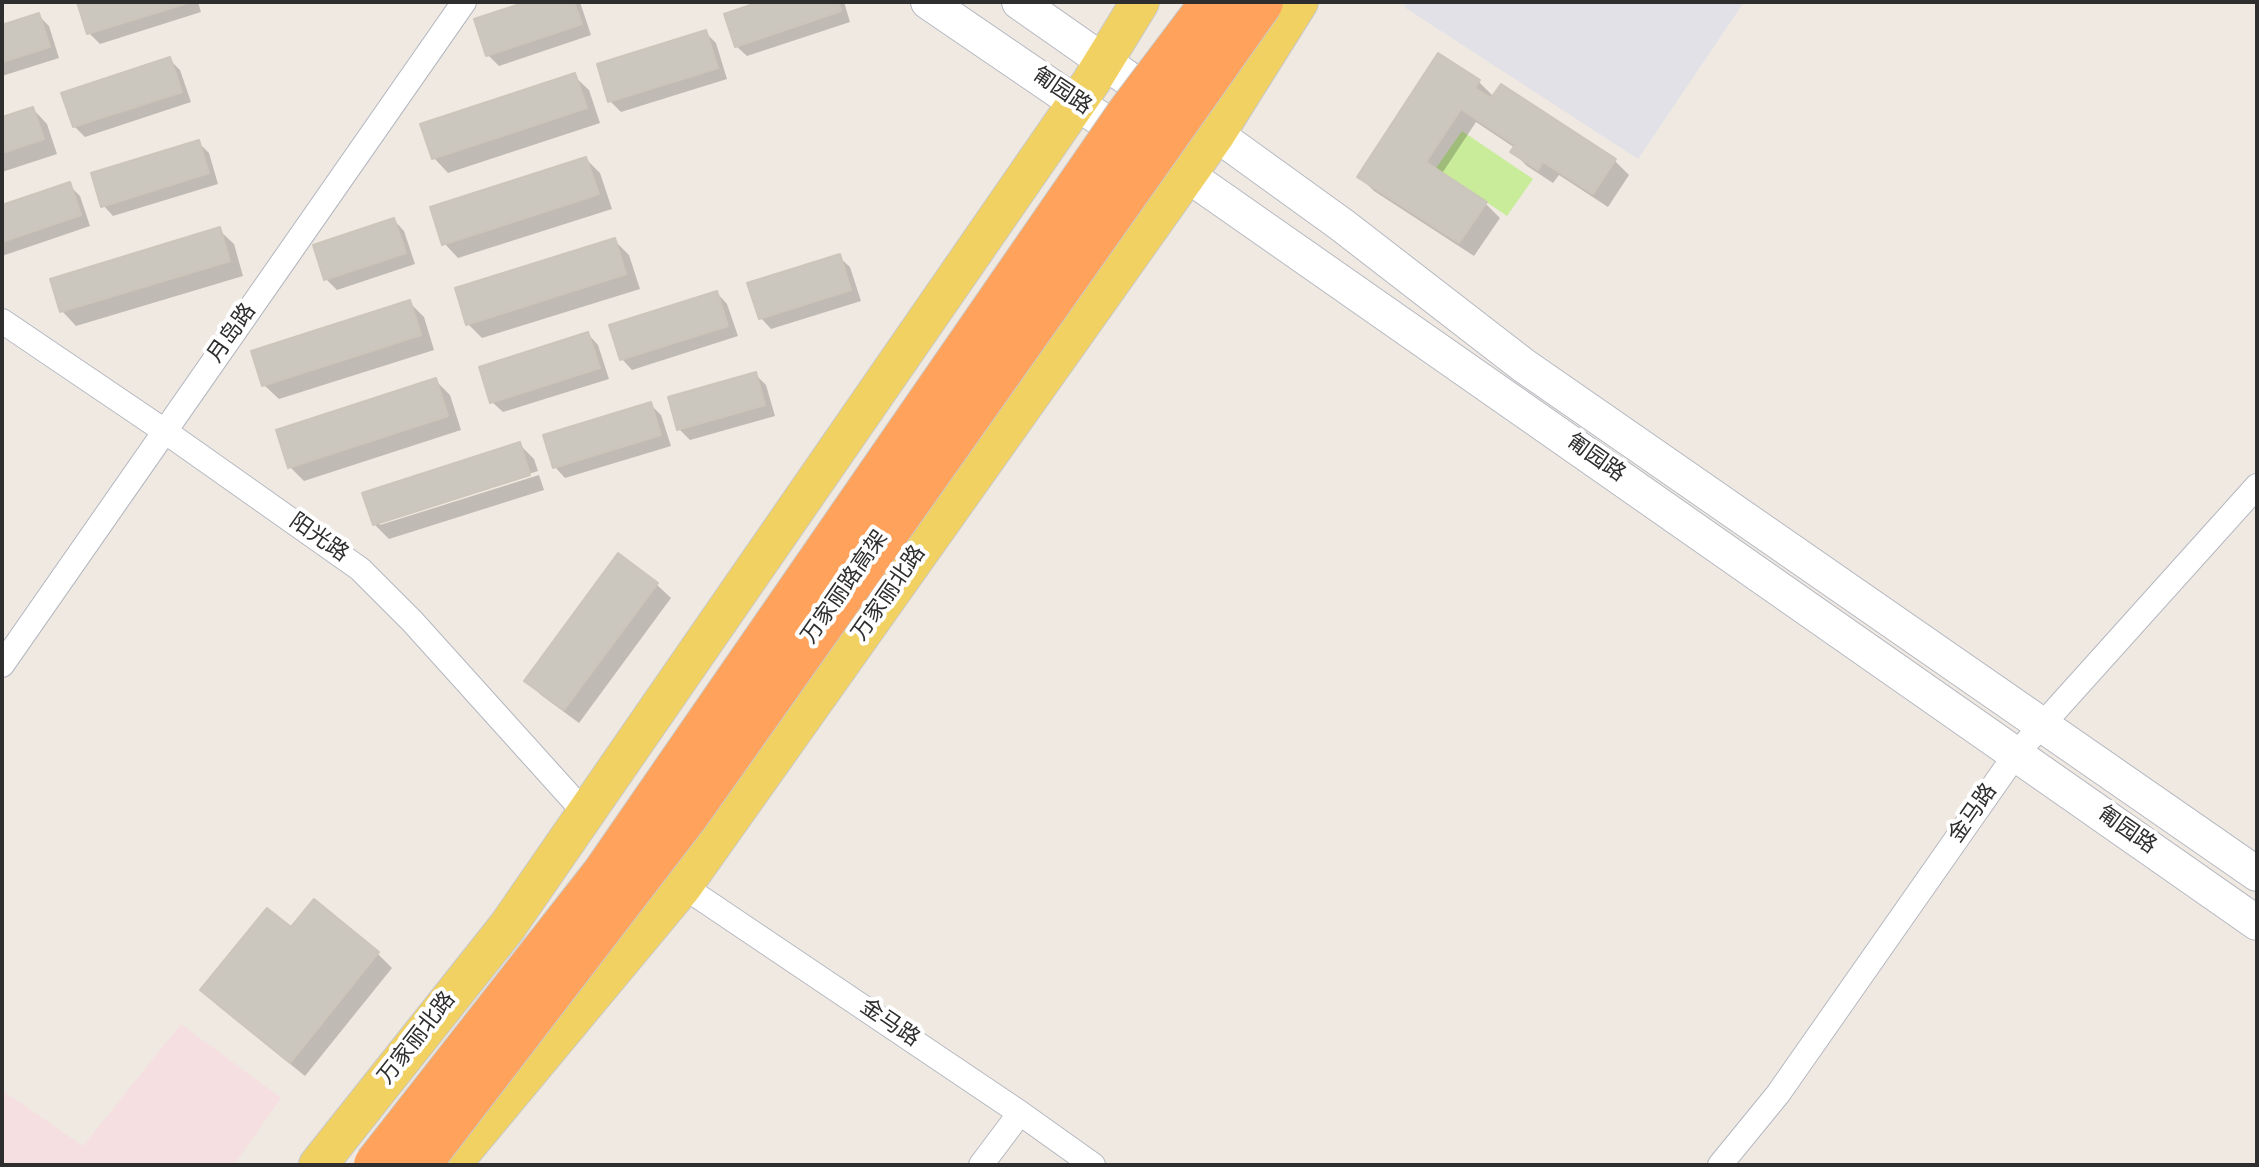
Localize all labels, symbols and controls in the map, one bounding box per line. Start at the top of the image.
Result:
street label: 匍园路 [1026,63,1096,121]
street label: 月岛路 [203,299,263,369]
street label: 匍园路 [1560,429,1630,489]
street label: 阳光路 [283,509,353,569]
street label: 万家丽路高架 [797,526,895,650]
street label: 万家丽北路 [848,541,932,647]
street label: 金马路 [1944,779,2004,849]
street label: 匍园路 [2091,801,2161,861]
street label: 万家丽北路 [374,988,462,1090]
street label: 金马路 [854,995,924,1053]

